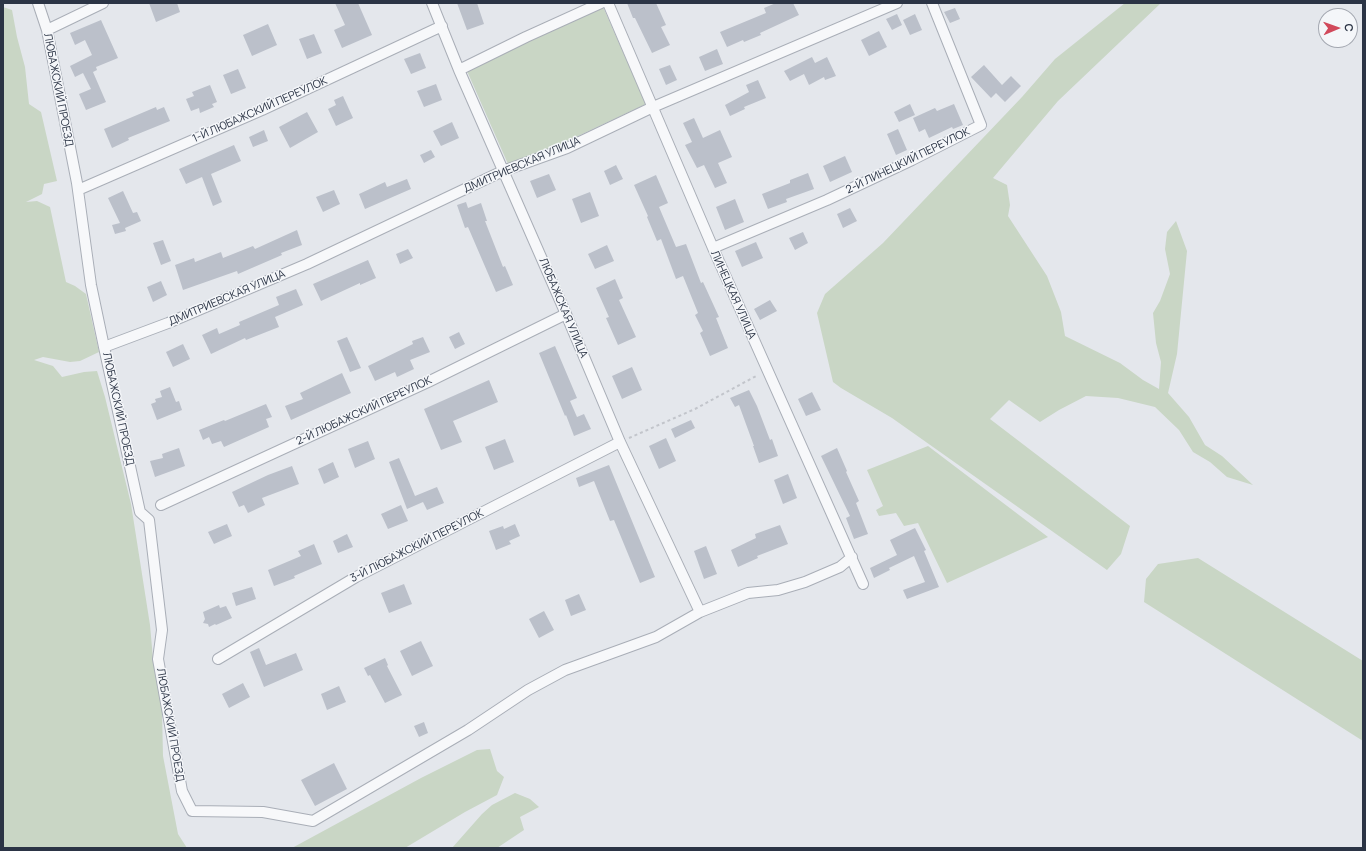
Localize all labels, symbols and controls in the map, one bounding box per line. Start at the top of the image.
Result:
north arrow [1318,8,1358,48]
text: С [1342,23,1357,32]
street label: ЛЮБАЖСКИЙ ПРОЕЗД [41,32,75,148]
street label: 1-Й ЛЮБАЖСКИЙ ПЕРЕУЛОК [191,74,329,146]
street label: 2-Й ЛИНЕЦКИЙ ПЕРЕУЛОК [844,125,972,197]
street label: ДМИТРИЕВСКАЯ УЛИЦА [462,134,582,196]
street label: ЛИНЕЦКАЯ УЛИЦА [708,249,758,341]
street label: ЛЮБАЖСКАЯ УЛИЦА [536,256,590,360]
street label: ДМИТРИЕВСКАЯ УЛИЦА [167,267,287,329]
street label: ЛЮБАЖСКИЙ ПРОЕЗД [100,351,136,467]
street label: 2-Й ЛЮБАЖСКИЙ ПЕРЕУЛОК [294,374,434,448]
street label: 3-Й ЛЮБАЖСКИЙ ПЕРЕУЛОК [348,507,486,585]
street label: ЛЮБАЖСКИЙ ПРОЕЗД [154,667,186,783]

